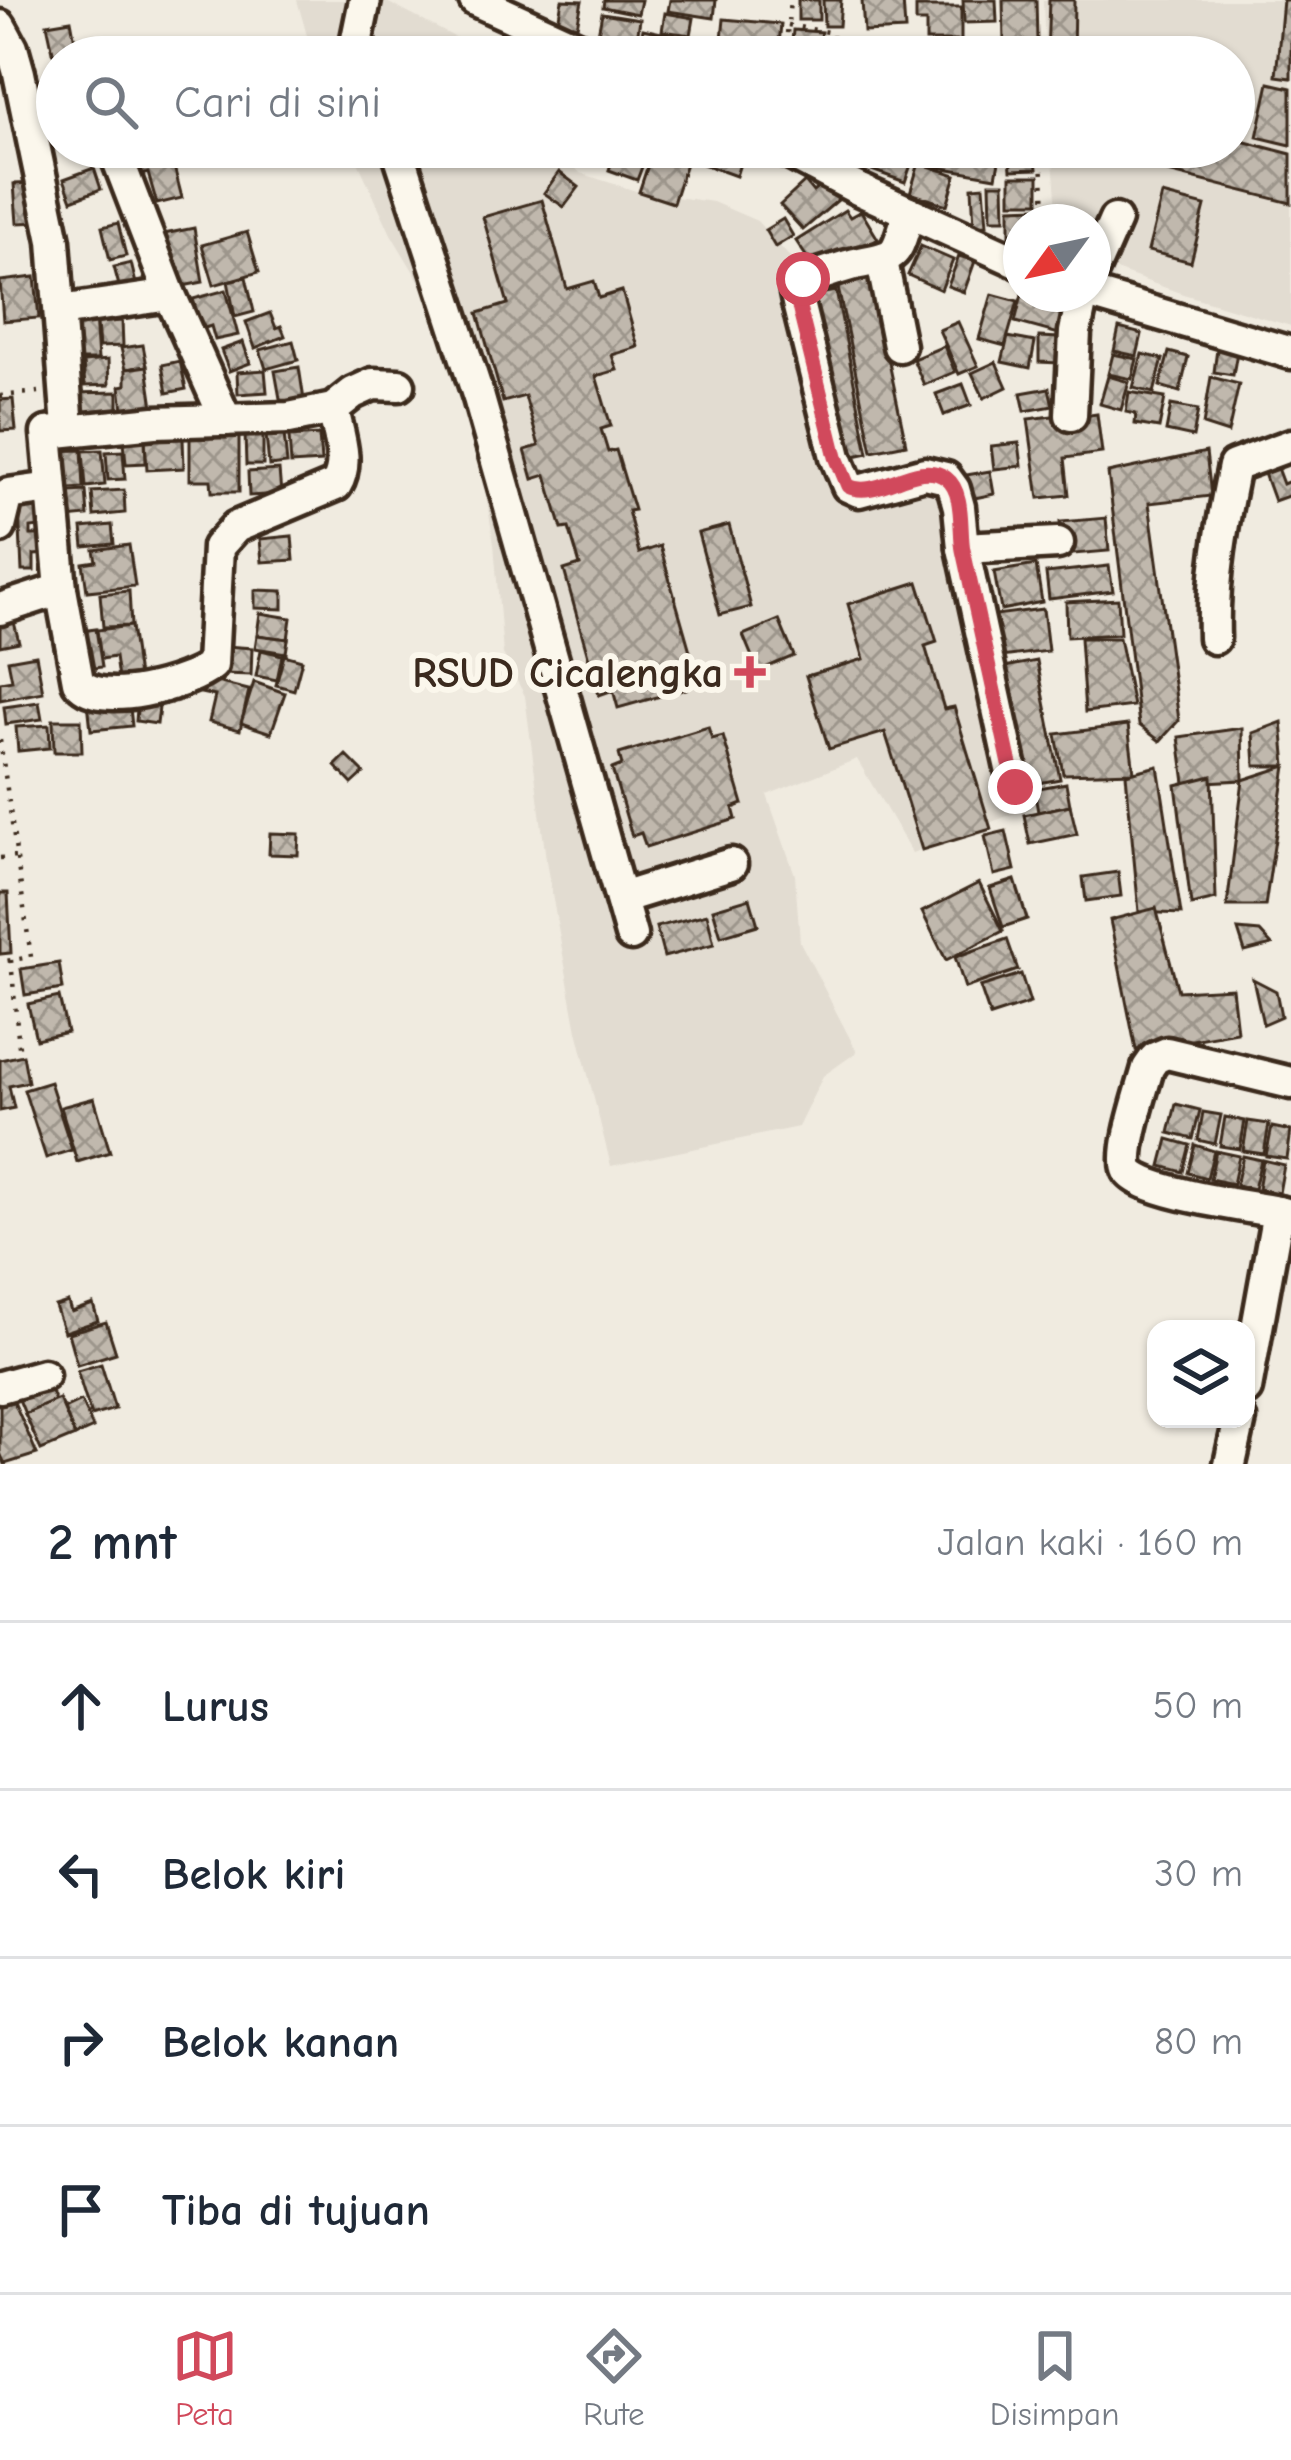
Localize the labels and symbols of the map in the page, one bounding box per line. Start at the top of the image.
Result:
north arrow [1003,204,1111,312]
route start [776,252,830,306]
place label: RSUD Cicalengka [412,649,723,698]
marker: RSUD Cicalengka [734,656,766,688]
route end [988,760,1042,814]

